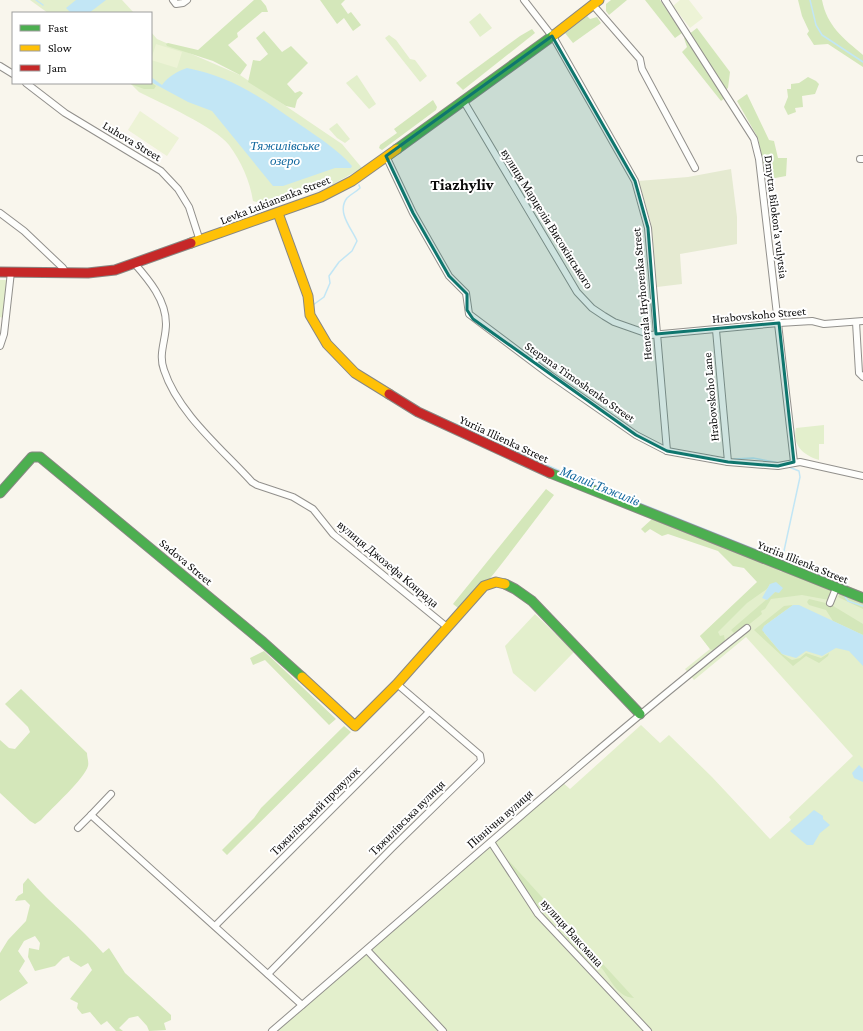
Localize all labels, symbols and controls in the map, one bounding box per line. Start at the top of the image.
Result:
legend [12,12,152,84]
text: Fast [48,21,69,35]
text: Slow [48,41,72,55]
text: Jam [47,61,67,75]
street label: Luhova Street [100,118,165,165]
water label: Тяжилівське озеро [250,138,320,168]
street label: вулиця Марцелія Високінського [498,147,596,291]
street label: Dmytra Bilokon'a vulytsia [761,154,791,280]
street label: Levka Lukianenka Street [218,172,333,227]
district label: Tiazhyliv [430,176,494,193]
street label: Henerala Hryhorenka Street [629,226,655,361]
street label: Hrabovskoho Street [712,304,807,326]
street label: Stepana Timoshenko Street [522,339,639,426]
street label: Hrabovskoho Lane [700,352,722,442]
street label: Yuriia Illienka Street [457,412,552,466]
water label: Малий Тяжилів [557,463,642,509]
street label: вулиця Джозефа Конрада [335,518,442,611]
street label: Sadova Street [157,536,216,589]
street label: Yuriia Illienka Street [755,537,852,587]
street label: Тяжилівський провулок [267,763,363,859]
street label: Тяжилівська вулиця [366,777,448,859]
street label: Північна вулиця [464,786,536,851]
street label: вулиця Ваксмана [538,896,606,970]

